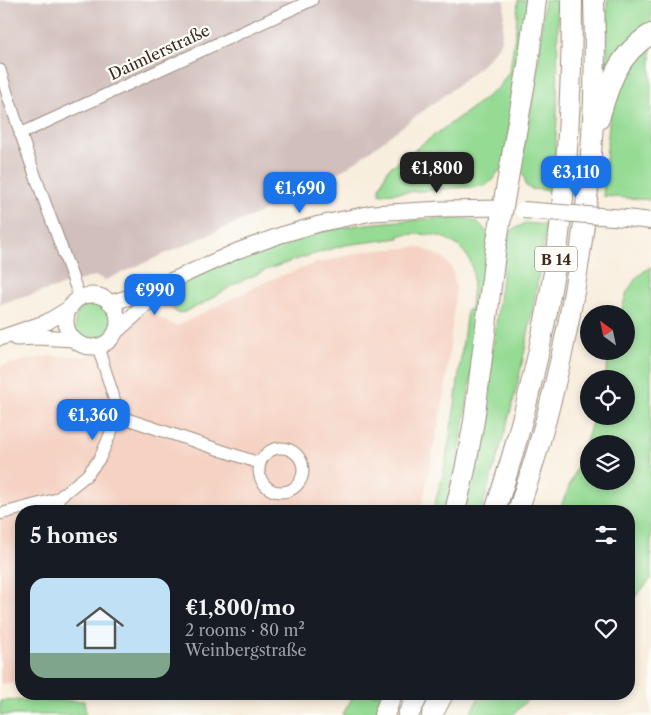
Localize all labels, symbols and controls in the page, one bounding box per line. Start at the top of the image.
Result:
street label: Daimlerstraße [105,20,213,84]
pin: €1,800 [396,152,478,194]
pin: €3,110 [535,156,617,198]
text: €1,800 [411,158,463,178]
text: €3,110 [552,162,600,182]
pin: €1,690 [259,172,341,214]
text: €1,690 [274,178,326,198]
road number: B 14 [535,246,577,272]
pin: €990 [125,274,185,316]
text: €990 [135,280,175,300]
north arrow [580,305,635,360]
map controls [580,305,635,490]
button: locate [580,370,635,425]
pin: €1,360 [52,398,134,441]
text: €1,360 [68,405,118,425]
button: layers [580,435,635,490]
icon: filters [592,521,620,549]
text: 5 homes [30,523,118,548]
text: €1,800/mo [185,595,295,620]
icon: home [70,598,130,658]
icon: heart [592,614,620,642]
text: 2 rooms · 80 m² [185,620,305,640]
text: Weinbergstraße [185,640,306,660]

